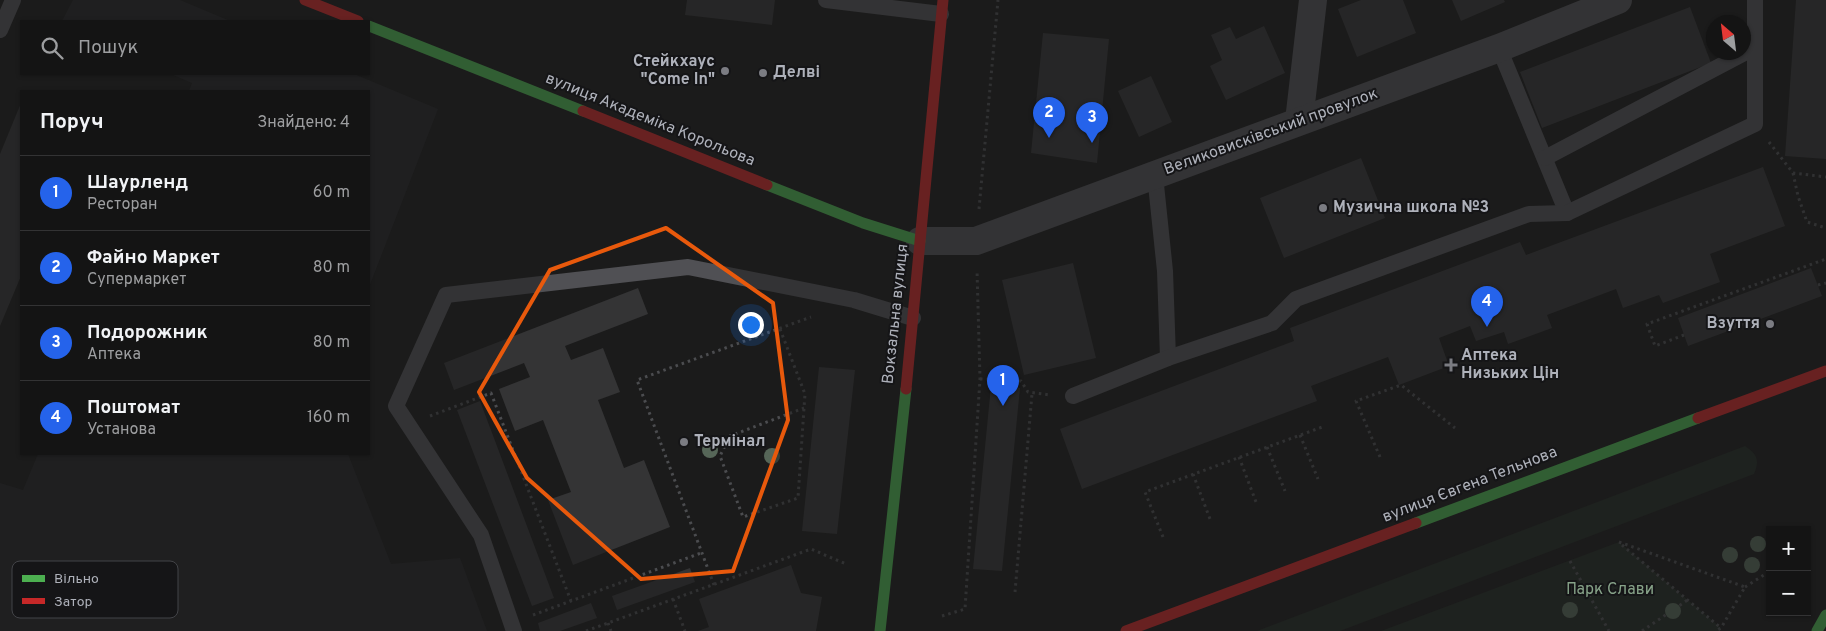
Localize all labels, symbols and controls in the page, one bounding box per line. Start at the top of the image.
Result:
north arrow [1706,15,1751,60]
search box [20,20,370,75]
icon: search [38,34,66,62]
text: Пошук [78,36,138,60]
place label: Стейкхаус "Come In" [633,52,715,90]
place label: Делві [773,63,820,83]
marker: Стейкхаус "Come In" [719,65,731,77]
marker: Делві [757,67,769,79]
street label: вулиця Академіка Корольова [542,69,758,171]
street label: Великовисківський провулок [1161,84,1381,180]
pin: 2 [1033,97,1065,138]
pin: 3 [1076,102,1108,143]
text: Поруч [40,109,104,136]
text: Знайдено: 4 [257,113,350,133]
text: Шаурленд [87,171,188,195]
text: 1 [53,183,59,203]
text: 60 m [313,183,350,203]
text: Ресторан [87,195,158,215]
place label: Музична школа №3 [1333,198,1489,218]
marker: Музична школа №3 [1317,202,1329,214]
street label: Вокзальна вулиця [879,243,913,385]
text: Файно Маркет [87,246,220,270]
text: 2 [51,258,61,278]
text: 80 m [313,258,350,278]
text: Супермаркет [87,270,187,290]
pin: 4 [1471,286,1503,327]
your location [738,312,764,338]
place label: Взуття [1707,314,1760,334]
marker: Взуття [1764,318,1776,330]
text: Подорожник [87,321,208,345]
text: 3 [51,333,61,353]
text: 80 m [313,333,350,353]
text: Аптека [87,345,141,365]
place label: Аптека Низьких Цін [1461,346,1559,384]
marker: Аптека Низьких Цін [1445,359,1457,371]
pin: 1 [987,365,1019,406]
text: Поштомат [87,396,180,420]
text: 4 [51,408,61,428]
text: 160 m [307,408,350,428]
text: Установа [87,420,156,440]
place label: Термінал [694,432,766,452]
marker: Термінал [678,436,690,448]
street label: вулиця Євгена Тельнова [1380,442,1560,528]
map controls [1766,526,1811,616]
button: + [1766,526,1811,571]
legend [12,561,178,618]
text: Вільно [54,571,99,588]
button: − [1766,571,1811,616]
park label: Парк Слави [1566,580,1654,600]
text: Затор [54,594,93,611]

